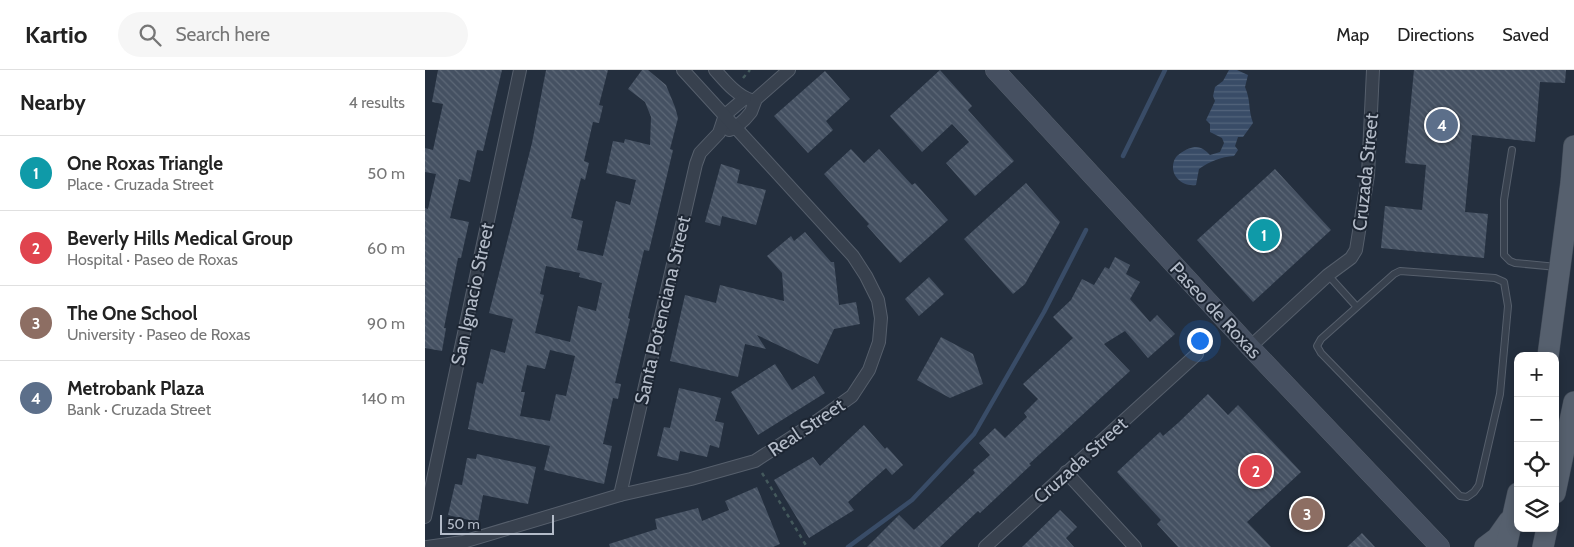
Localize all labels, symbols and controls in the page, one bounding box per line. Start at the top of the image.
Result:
search box [118,12,468,57]
text: Kartio [25,20,88,49]
icon: search [136,21,164,49]
text: Search here [176,23,270,46]
text: Map [1336,24,1369,46]
text: Directions [1397,24,1474,46]
text: Saved [1502,24,1549,46]
text: Nearby [20,90,86,115]
text: 4 results [348,93,405,112]
pin: 4 [1426,106,1458,144]
street label: Cruzada Street [1348,111,1383,232]
text: One Roxas Triangle [67,152,223,175]
text: 1 [33,164,39,183]
text: 50 m [368,164,405,183]
text: Place · Cruzada Street [67,175,214,194]
street label: Santa Potenciana Street [630,213,696,407]
pin: 1 [1248,216,1280,254]
street label: San Ignacio Street [446,220,499,367]
text: Beverly Hills Medical Group [67,227,293,250]
text: 2 [32,239,40,258]
text: 60 m [367,239,405,258]
text: Hospital · Paseo de Roxas [67,250,238,269]
street label: Paseo de Roxas [1165,257,1266,364]
text: The One School [67,302,198,325]
text: 3 [32,314,40,333]
text: 90 m [367,314,405,333]
text: University · Paseo de Roxas [67,325,250,344]
your location [1187,328,1213,354]
map controls [1514,352,1559,532]
button: + [1514,352,1559,397]
text: Metrobank Plaza [67,377,204,400]
text: 4 [31,389,41,408]
text: 140 m [362,389,405,408]
street label: Real Street [764,393,849,461]
button: − [1514,397,1559,442]
text: Bank · Cruzada Street [67,400,211,419]
street label: Cruzada Street [1029,412,1132,509]
button: locate [1514,442,1559,487]
pin: 2 [1240,452,1272,490]
button: layers [1514,487,1559,532]
pin: 3 [1291,495,1323,533]
scale bar [440,512,554,535]
text: 50 m [447,515,480,533]

